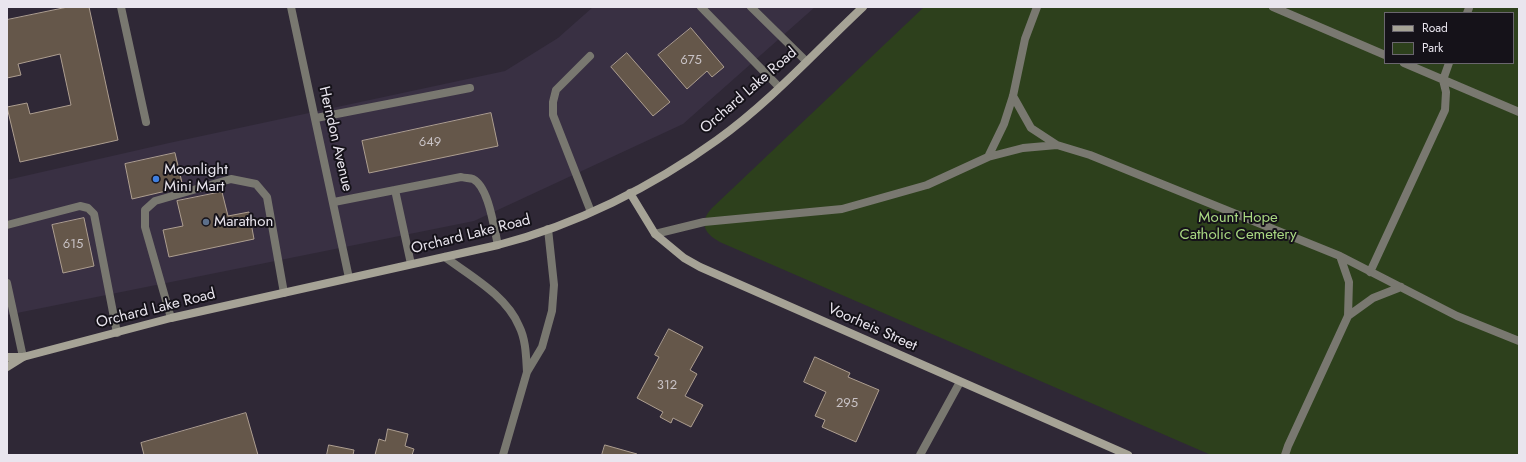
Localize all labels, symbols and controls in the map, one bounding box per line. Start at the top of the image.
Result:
legend [1384,12,1514,64]
text: Road [1422,19,1448,37]
text: Park [1422,39,1443,57]
street label: Orchard Lake Road [697,44,801,138]
house number: 675 [680,53,702,69]
street label: Herndon Avenue [314,85,356,193]
house number: 649 [419,135,441,151]
place label: Moonlight Mini Mart [164,161,228,196]
marker: Moonlight Mini Mart [151,174,161,184]
park label: Mount Hope Catholic Cemetery [1179,209,1297,244]
street label: Orchard Lake Road [410,211,532,259]
place label: Marathon [214,213,273,231]
marker: Marathon [201,217,211,227]
house number: 615 [63,237,83,253]
street label: Orchard Lake Road [95,285,217,333]
street label: Voorheis Street [824,300,920,356]
house number: 312 [657,378,677,394]
house number: 295 [836,396,858,412]

